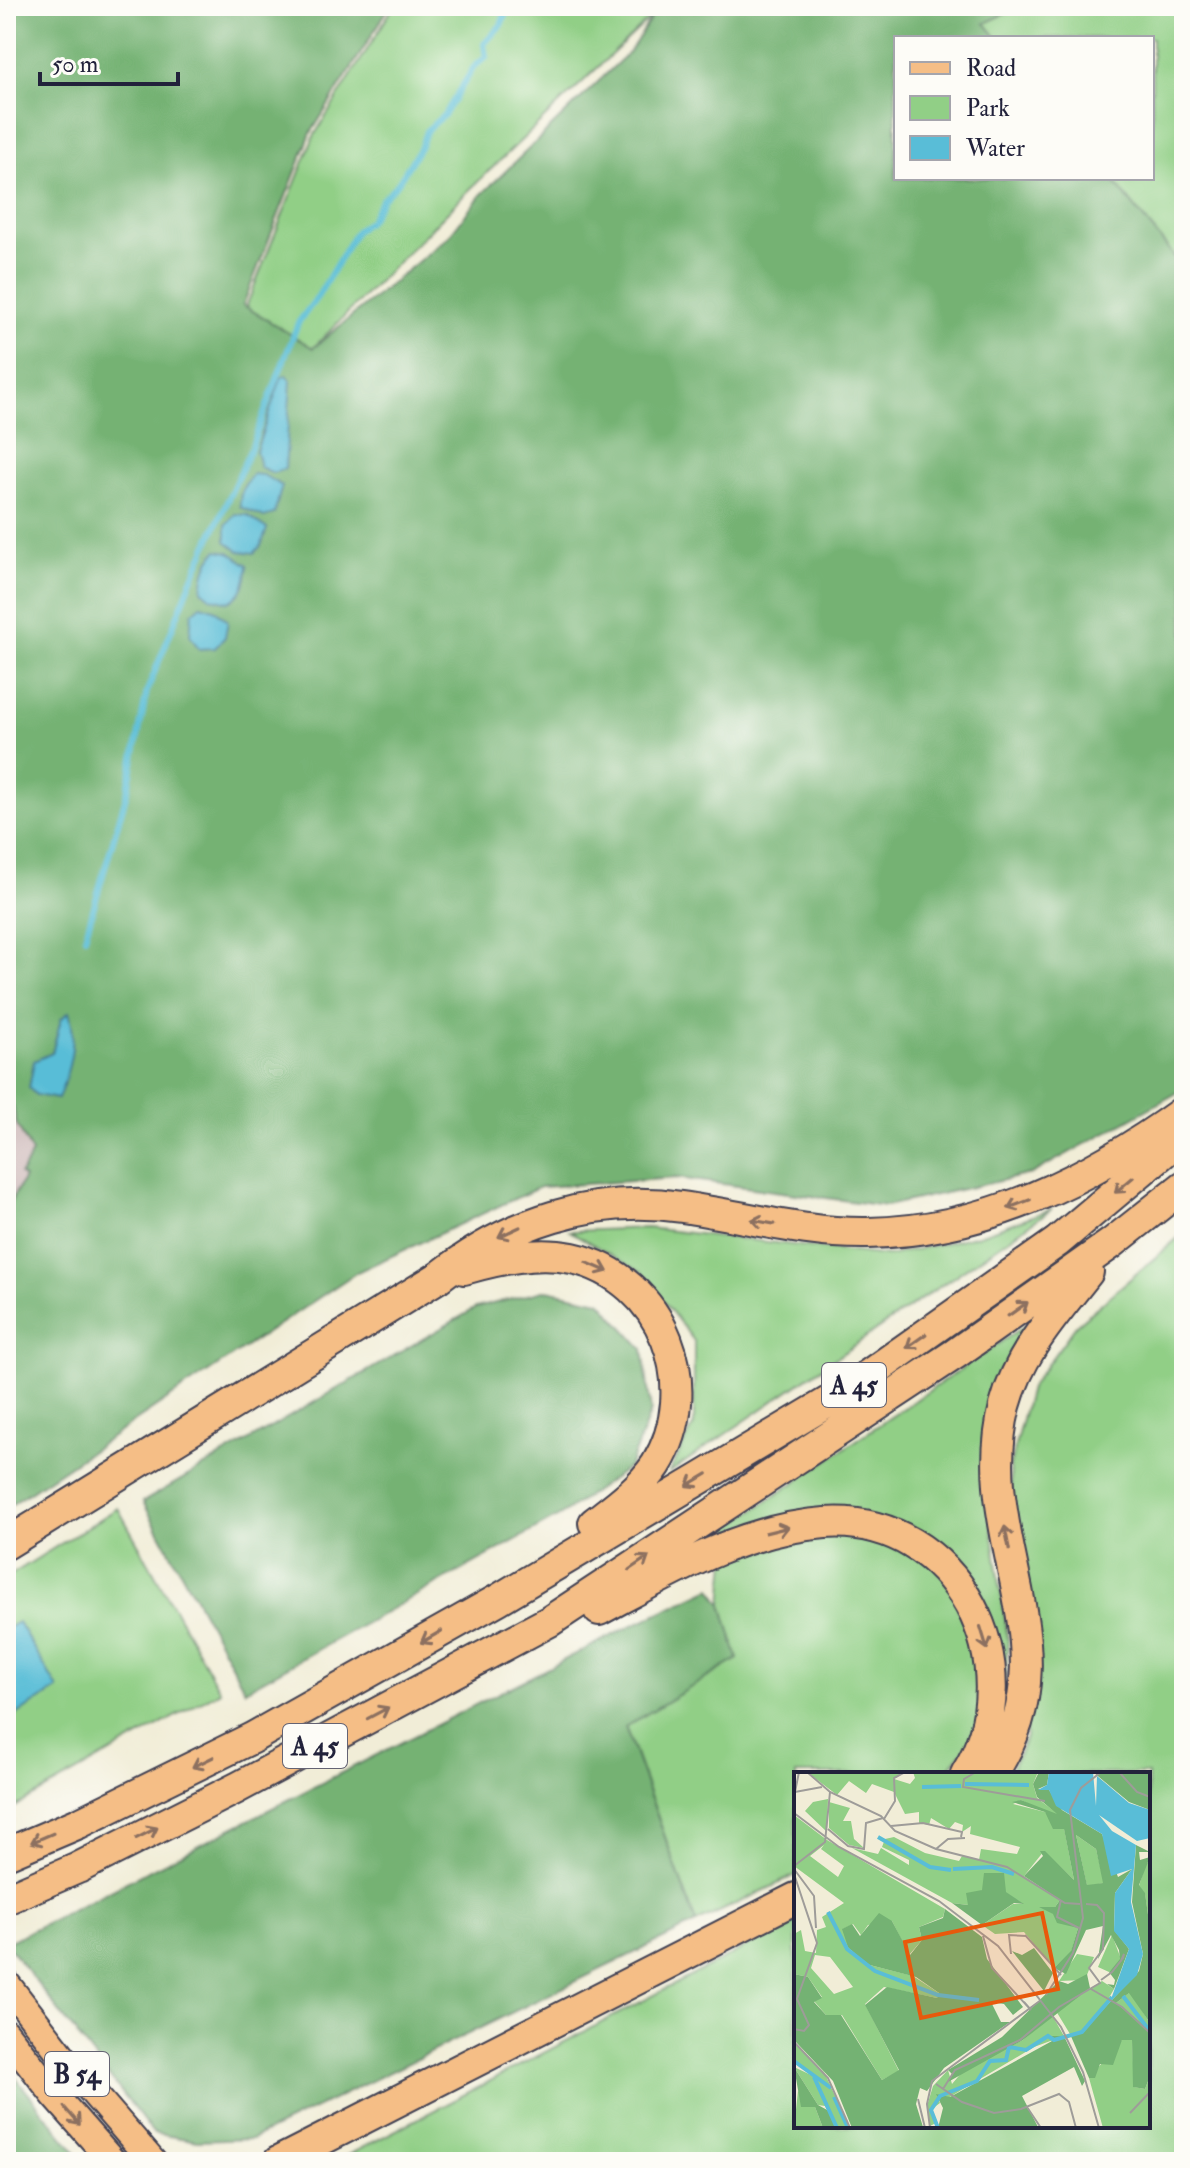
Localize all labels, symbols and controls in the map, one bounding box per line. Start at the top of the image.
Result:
scale bar [40,36,178,86]
legend [894,36,1154,180]
text: 50 m [52,49,99,80]
text: Road [966,53,1016,84]
text: Park [966,93,1010,124]
text: Water [965,133,1025,164]
one-way arrow [1114,1176,1135,1194]
one-way arrow [1007,1198,1032,1212]
one-way arrow [751,1213,777,1228]
one-way arrow [498,1225,522,1240]
one-way arrow [584,1261,608,1276]
one-way arrow [1006,1301,1028,1317]
one-way arrow [906,1333,928,1349]
road number: A 45 [822,1363,886,1407]
one-way arrow [686,1473,709,1489]
one-way arrow [764,1522,790,1537]
one-way arrow [998,1525,1013,1551]
one-way arrow [627,1555,650,1571]
one-way arrow [978,1625,992,1650]
one-way arrow [420,1629,443,1645]
one-way arrow [366,1704,390,1720]
road number: A 45 [283,1724,347,1768]
one-way arrow [192,1756,215,1771]
inset map [794,1772,1150,2128]
one-way arrow [135,1824,159,1840]
one-way arrow [31,1832,55,1847]
road number: B 54 [45,2052,109,2096]
one-way arrow [63,2105,81,2125]

